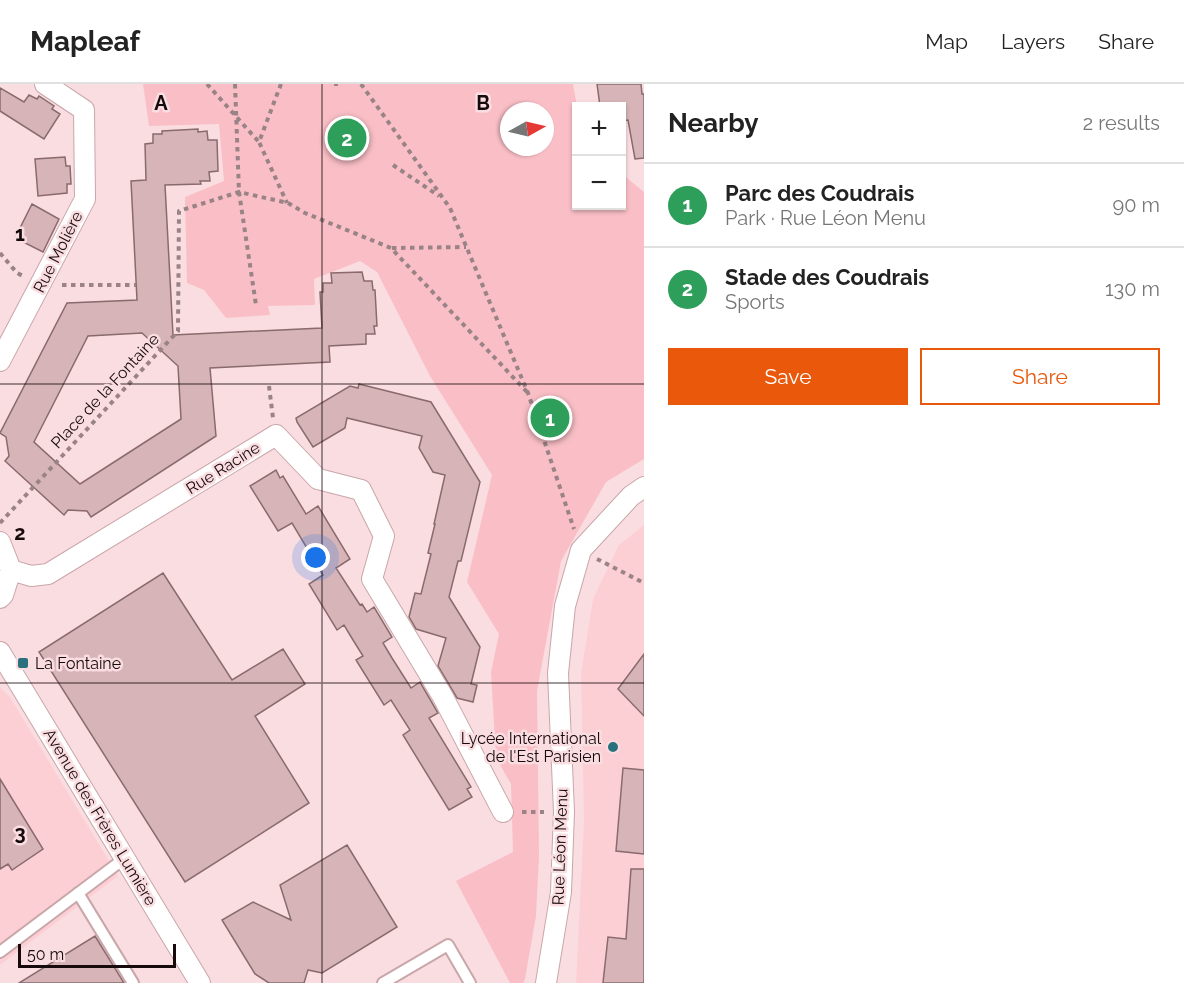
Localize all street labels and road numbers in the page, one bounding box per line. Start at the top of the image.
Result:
street label: Rue Molière [29,208,87,296]
street label: Place de la Fontaine [47,330,163,452]
street label: Rue Racine [183,438,263,498]
street label: Avenue des Frères Lumière [40,725,160,909]
street label: Rue Léon Menu [548,788,572,906]

